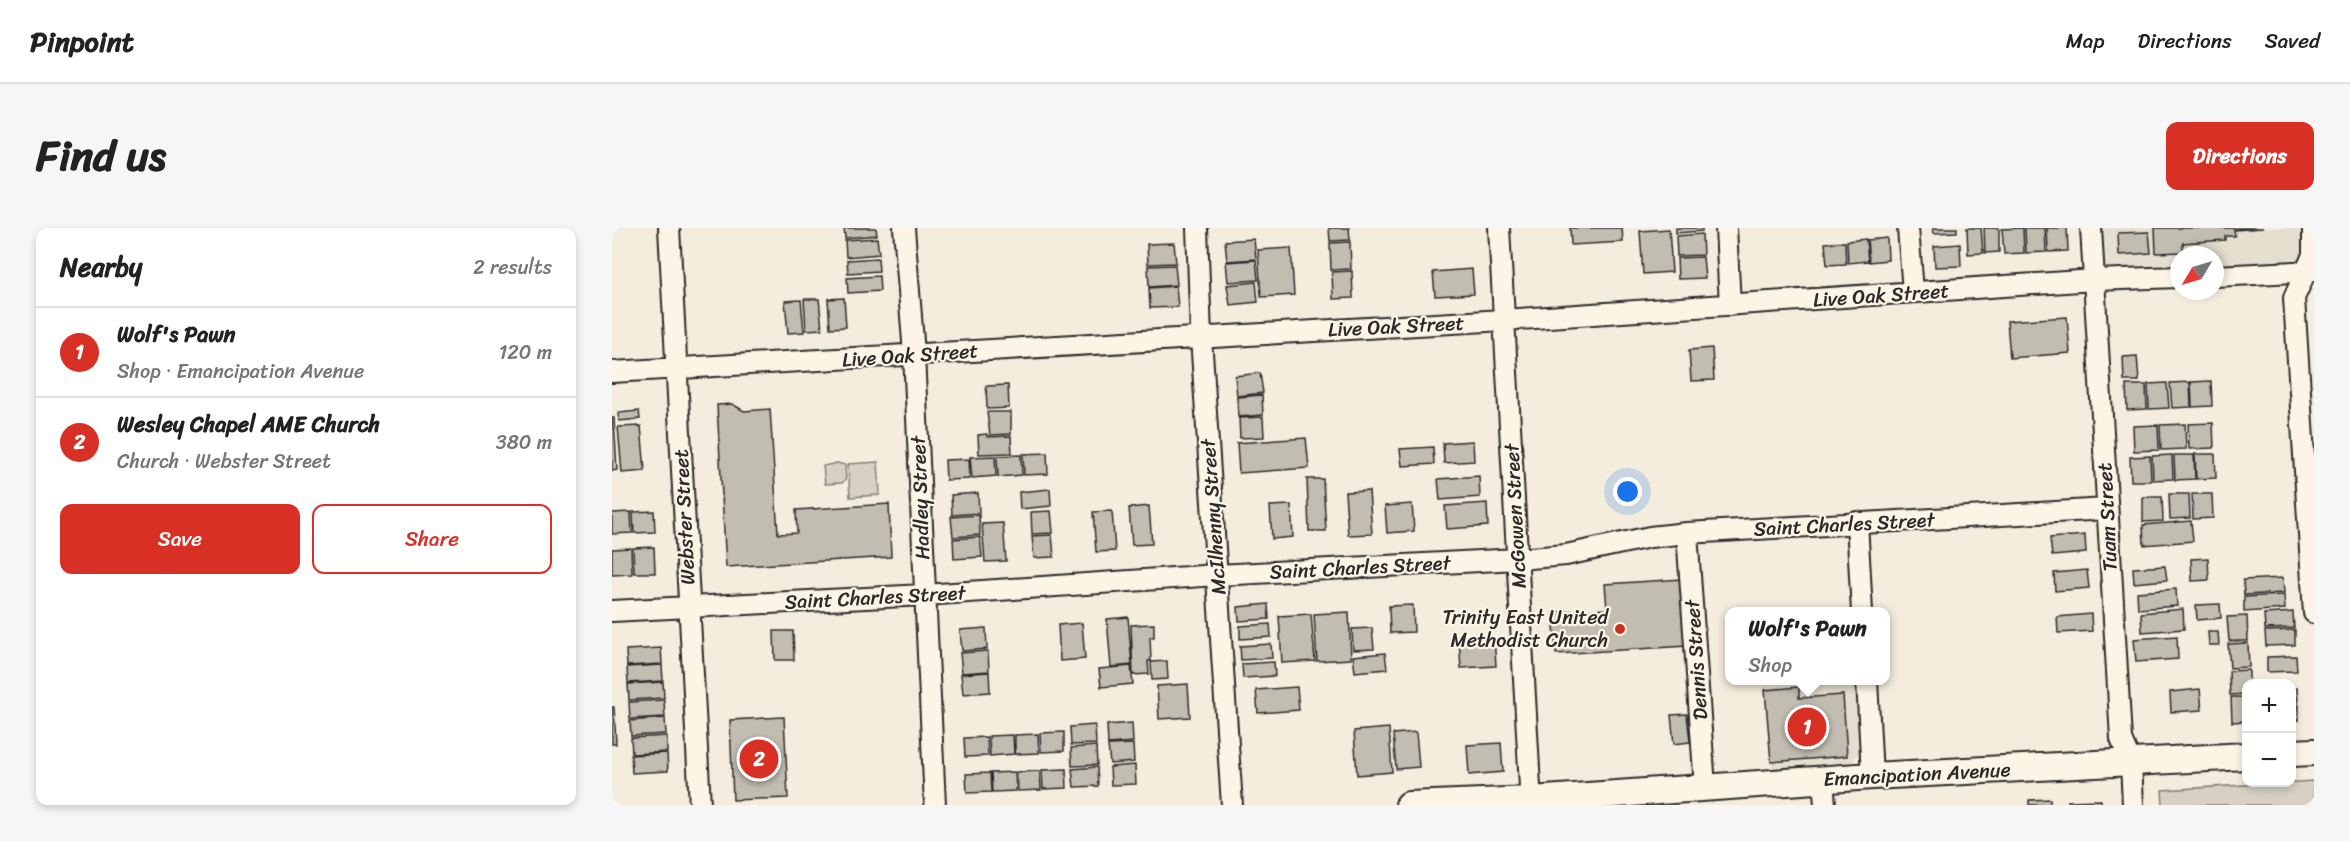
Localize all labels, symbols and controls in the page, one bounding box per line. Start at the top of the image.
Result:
text: Pinpoint [30,17,134,66]
text: Map [2066,22,2104,60]
text: Directions [2137,22,2232,60]
text: Saved [2265,22,2320,60]
text: Find us [36,119,166,193]
button: Directions [2166,122,2314,190]
text: Nearby [60,244,142,290]
north arrow [2170,246,2224,300]
text: 2 results [473,250,552,285]
street label: Live Oak Street [1812,273,1951,318]
street label: Live Oak Street [1327,305,1465,348]
text: Wolf's Pawn [117,315,235,354]
street label: Live Oak Street [841,333,980,378]
text: 1 [75,335,84,370]
text: 120 m [499,335,552,370]
text: Shop · Emancipation Avenue [117,354,364,389]
text: Wesley Chapel AME Church [117,405,380,444]
text: 2 [74,425,85,460]
text: 380 m [496,425,552,460]
street label: Hadley Street [901,435,940,560]
street label: McIlhenny Street [1191,437,1236,596]
street label: McGowen Street [1494,442,1537,589]
text: Church · Webster Street [117,444,331,479]
street label: Webster Street [663,448,706,586]
street label: Tuam Street [2087,461,2128,572]
your location [1613,477,1642,506]
street label: Saint Charles Street [1753,502,1936,547]
button: Save [60,504,300,574]
button: Share [312,504,552,574]
street label: Saint Charles Street [1269,545,1452,590]
street label: Saint Charles Street [784,575,967,620]
street label: Dennis Street [1675,598,1718,721]
place label: Trinity East United Methodist Church [1442,600,1609,658]
popup [1725,607,1890,685]
text: Wolf's Pawn [1748,609,1867,648]
marker: Trinity East United Methodist Church [1613,622,1627,636]
text: Shop [1748,648,1792,683]
map controls [2242,679,2296,787]
button: + [2242,679,2296,733]
pin: 1 [1788,704,1826,750]
button: − [2242,733,2296,787]
pin: 2 [740,736,778,782]
street label: Emancipation Avenue [1822,752,2012,797]

